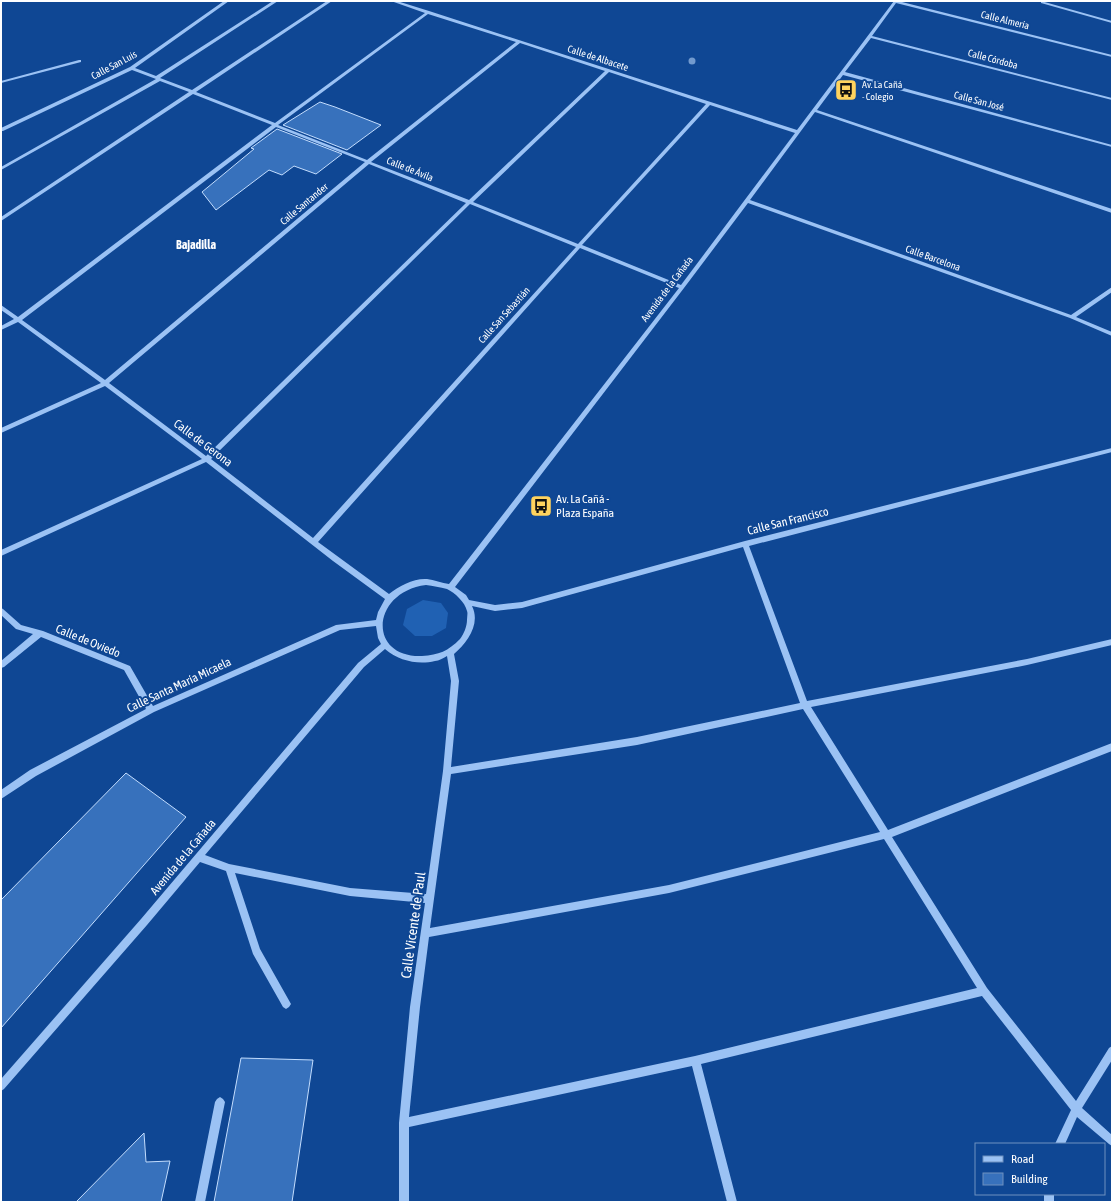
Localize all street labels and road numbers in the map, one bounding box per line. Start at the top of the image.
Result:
street label: Calle Almería [980,9,1031,31]
street label: Calle de Albacete [566,43,630,73]
street label: Calle Córdoba [967,47,1020,71]
street label: Calle San Luis [89,48,139,82]
street label: Calle San José [953,89,1006,113]
street label: Calle de Ávila [385,155,435,184]
street label: Calle Santander [278,180,331,227]
street label: Calle Barcelona [904,243,962,273]
street label: Avenida de la Cañada [639,254,695,324]
street label: Calle San Sebastián [476,285,532,345]
street label: Calle de Gerona [171,417,235,469]
street label: Calle San Francisco [746,504,830,538]
street label: Calle de Oviedo [54,622,123,660]
street label: Calle Santa María Micaela [125,655,233,715]
street label: Avenida de la Cañada [147,816,219,898]
street label: Calle Vicente de Paul [398,870,428,979]

